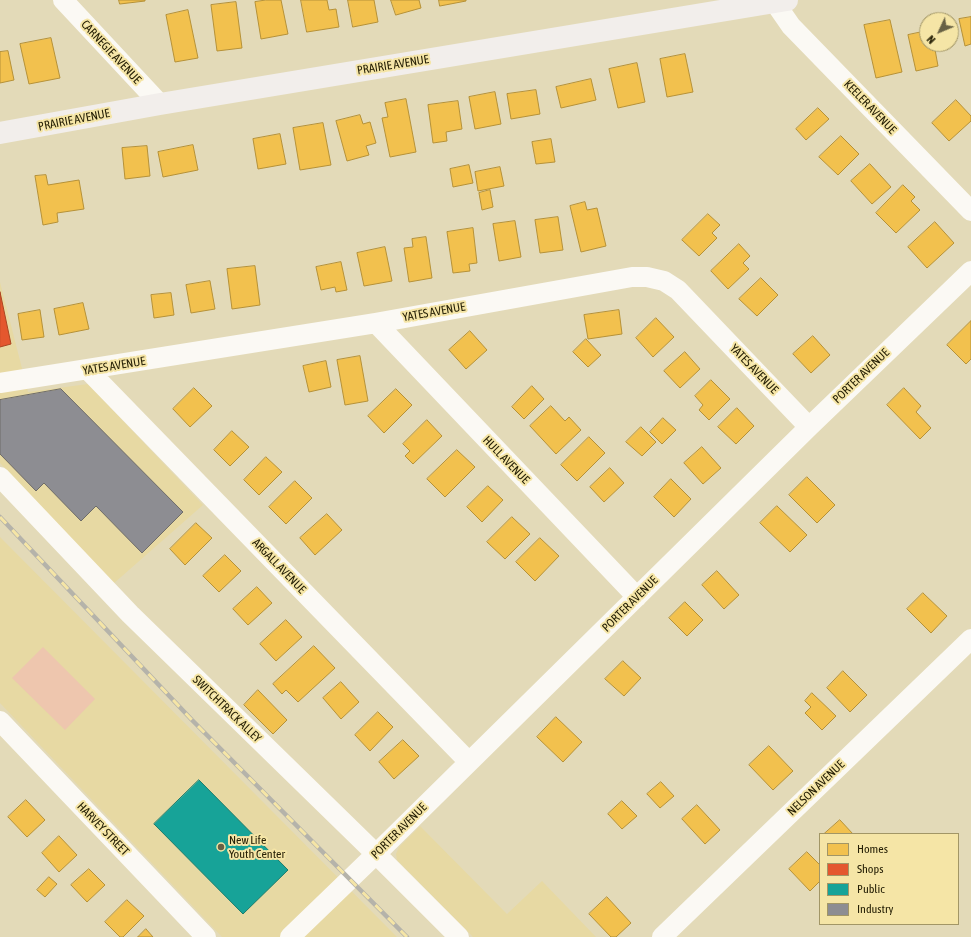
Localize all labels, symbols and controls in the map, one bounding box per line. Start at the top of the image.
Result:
north arrow [919,12,959,52]
street label: CARNEGIE AVENUE [78,17,144,87]
text: N [925,33,938,46]
street label: PRAIRIE AVENUE [356,52,430,78]
street label: KEELER AVENUE [841,77,899,137]
street label: PRAIRIE AVENUE [37,106,111,134]
street label: YATES AVENUE [402,299,466,325]
street label: YATES AVENUE [727,341,781,397]
street label: PORTER AVENUE [830,346,892,406]
street label: YATES AVENUE [82,354,146,378]
street label: HULL AVENUE [480,433,532,487]
street label: ARGALL AVENUE [249,536,309,596]
street label: PORTER AVENUE [599,573,661,635]
street label: SWITCHTRACK ALLEY [190,673,264,745]
street label: NELSON AVENUE [785,757,847,819]
street label: HARVEY STREET [74,799,132,859]
street label: PORTER AVENUE [368,800,430,862]
place label: New Life Youth Center [229,833,285,861]
legend [819,833,959,925]
marker: New Life Youth Center [216,842,226,852]
text: Homes [857,842,888,856]
text: Shops [857,862,883,876]
text: Public [857,882,885,896]
text: Industry [857,902,894,916]

